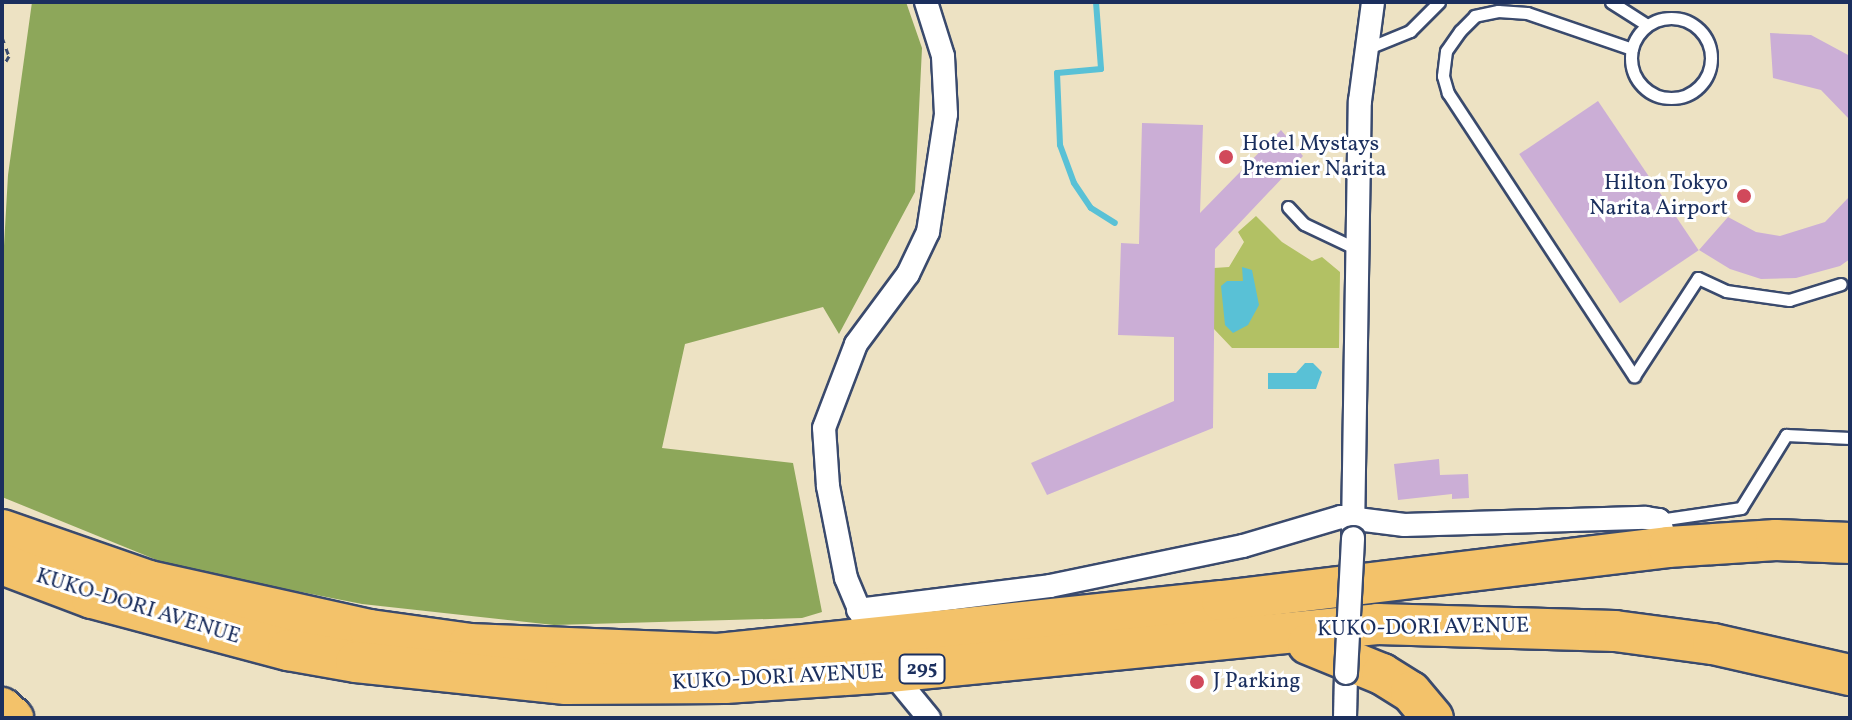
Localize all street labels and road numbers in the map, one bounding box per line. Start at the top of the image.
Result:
street label: KUKO-DORI AVENUE [33,563,243,651]
street label: KUKO-DORI AVENUE [1317,613,1529,643]
road number: 295 [898,653,946,685]
street label: KUKO-DORI AVENUE [671,659,885,697]

